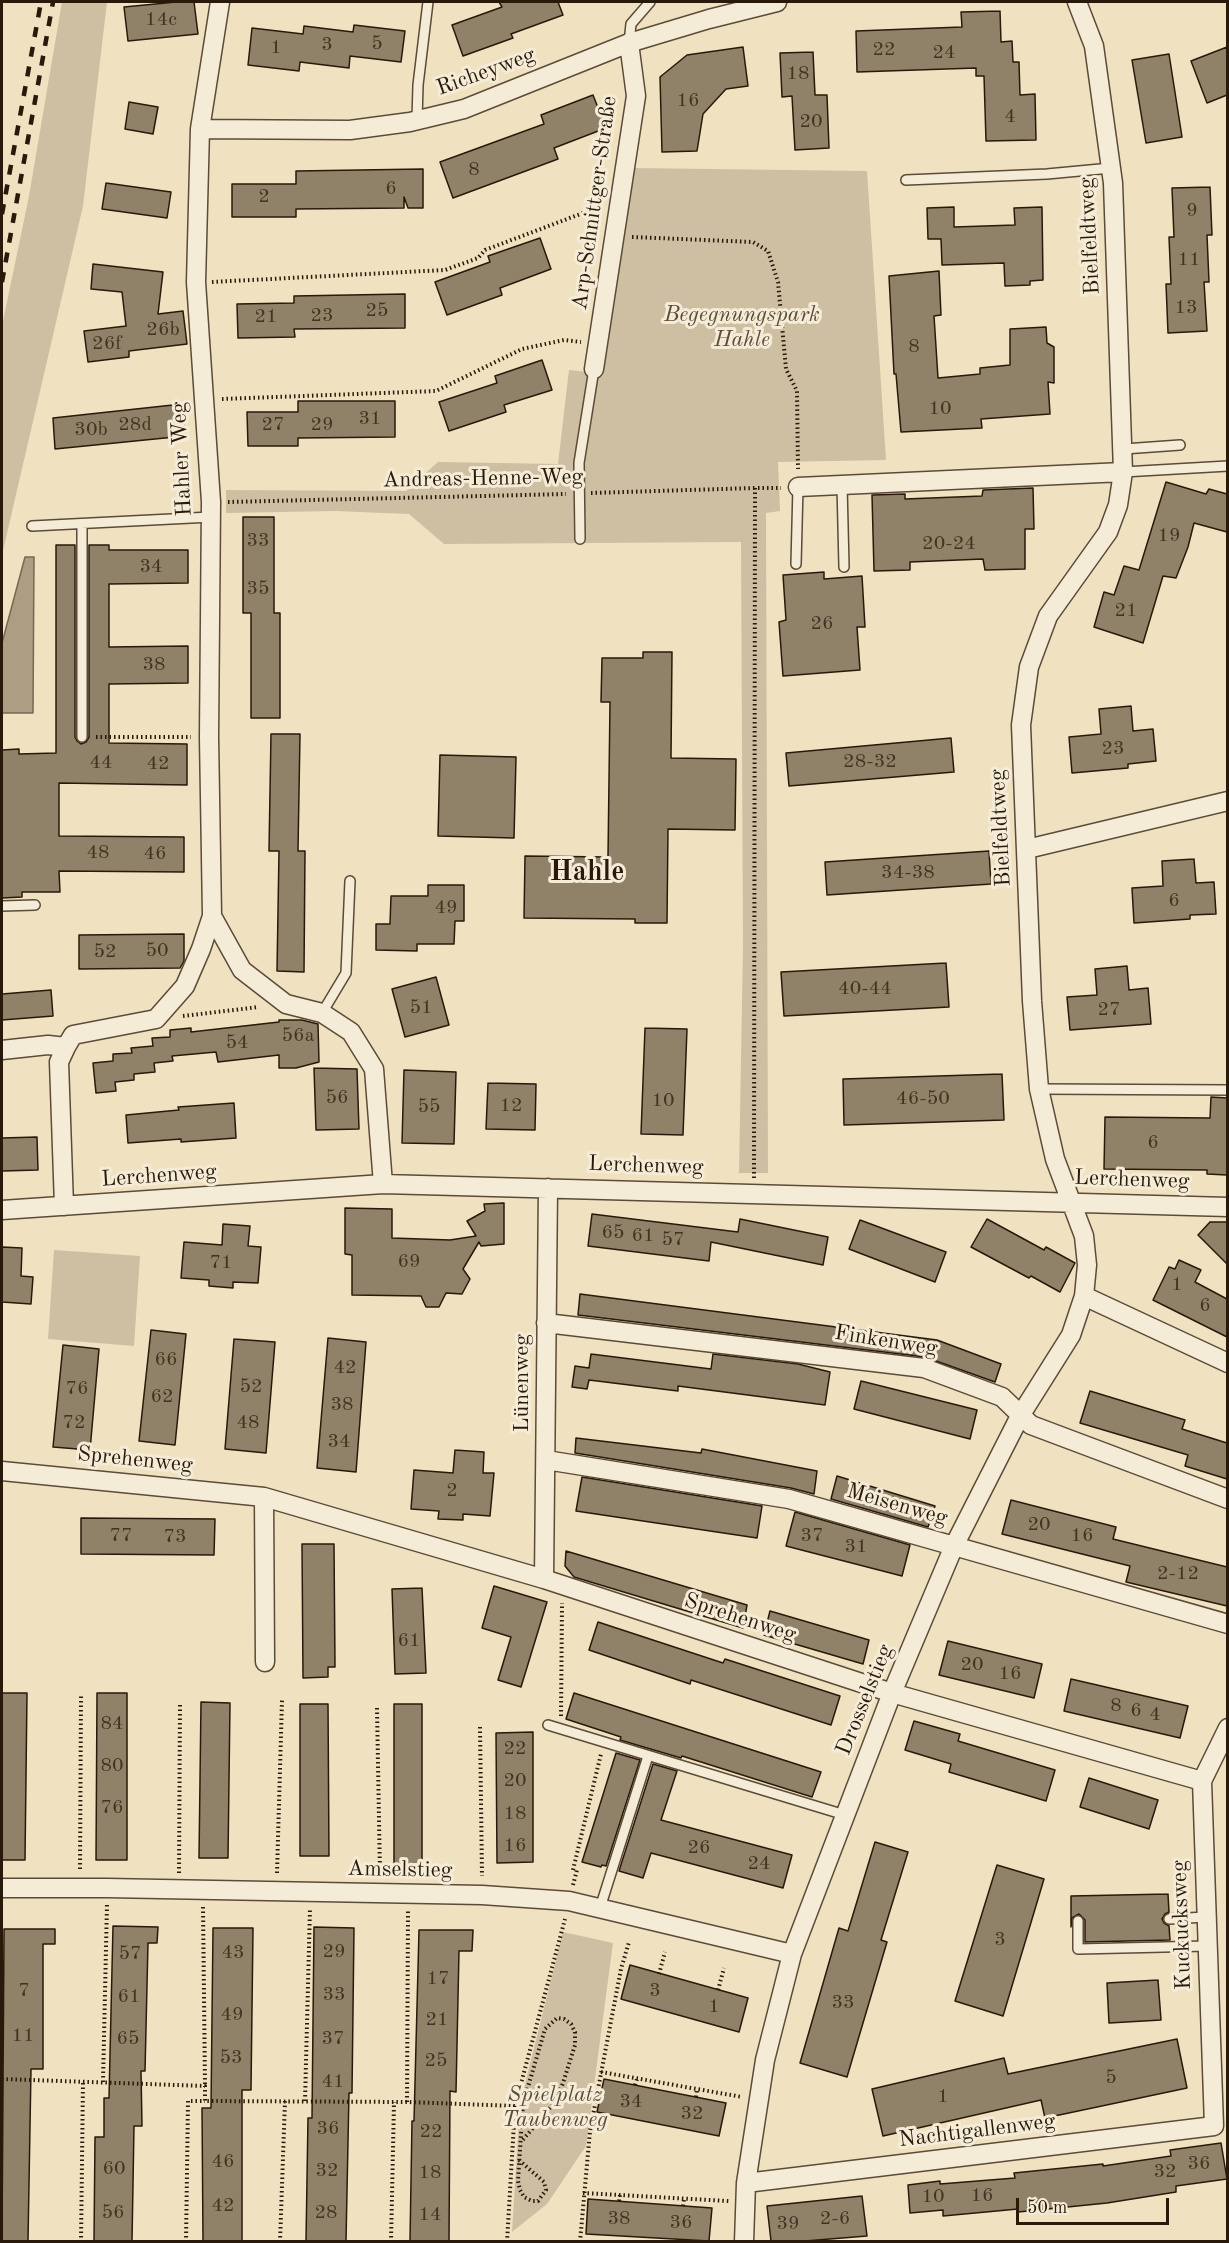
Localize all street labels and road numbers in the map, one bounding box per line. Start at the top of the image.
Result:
street label: Richeyweg [433,42,539,102]
street label: Arp-Schnittger-Straße [567,94,623,312]
street label: Bielfeldtweg [1074,177,1106,295]
street label: Hahler Weg [166,401,198,517]
street label: Andreas-Henne-Weg [382,464,584,494]
street label: Bielfeldtweg [985,769,1017,887]
street label: Lerchenweg [588,1151,704,1181]
street label: Lerchenweg [100,1159,218,1193]
street label: Lerchenweg [1074,1165,1190,1195]
street label: Finkenweg [833,1320,939,1362]
street label: Lünenweg [509,1334,535,1432]
street label: Sprehenweg [76,1441,194,1479]
street label: Meisenweg [843,1478,951,1532]
street label: Sprehenweg [681,1587,799,1649]
street label: Drosselstieg [831,1641,899,1759]
street label: Amselstieg [347,1856,453,1884]
street label: Kuckucksweg [1167,1860,1197,1990]
street label: Nachtigallenweg [897,2108,1057,2154]

